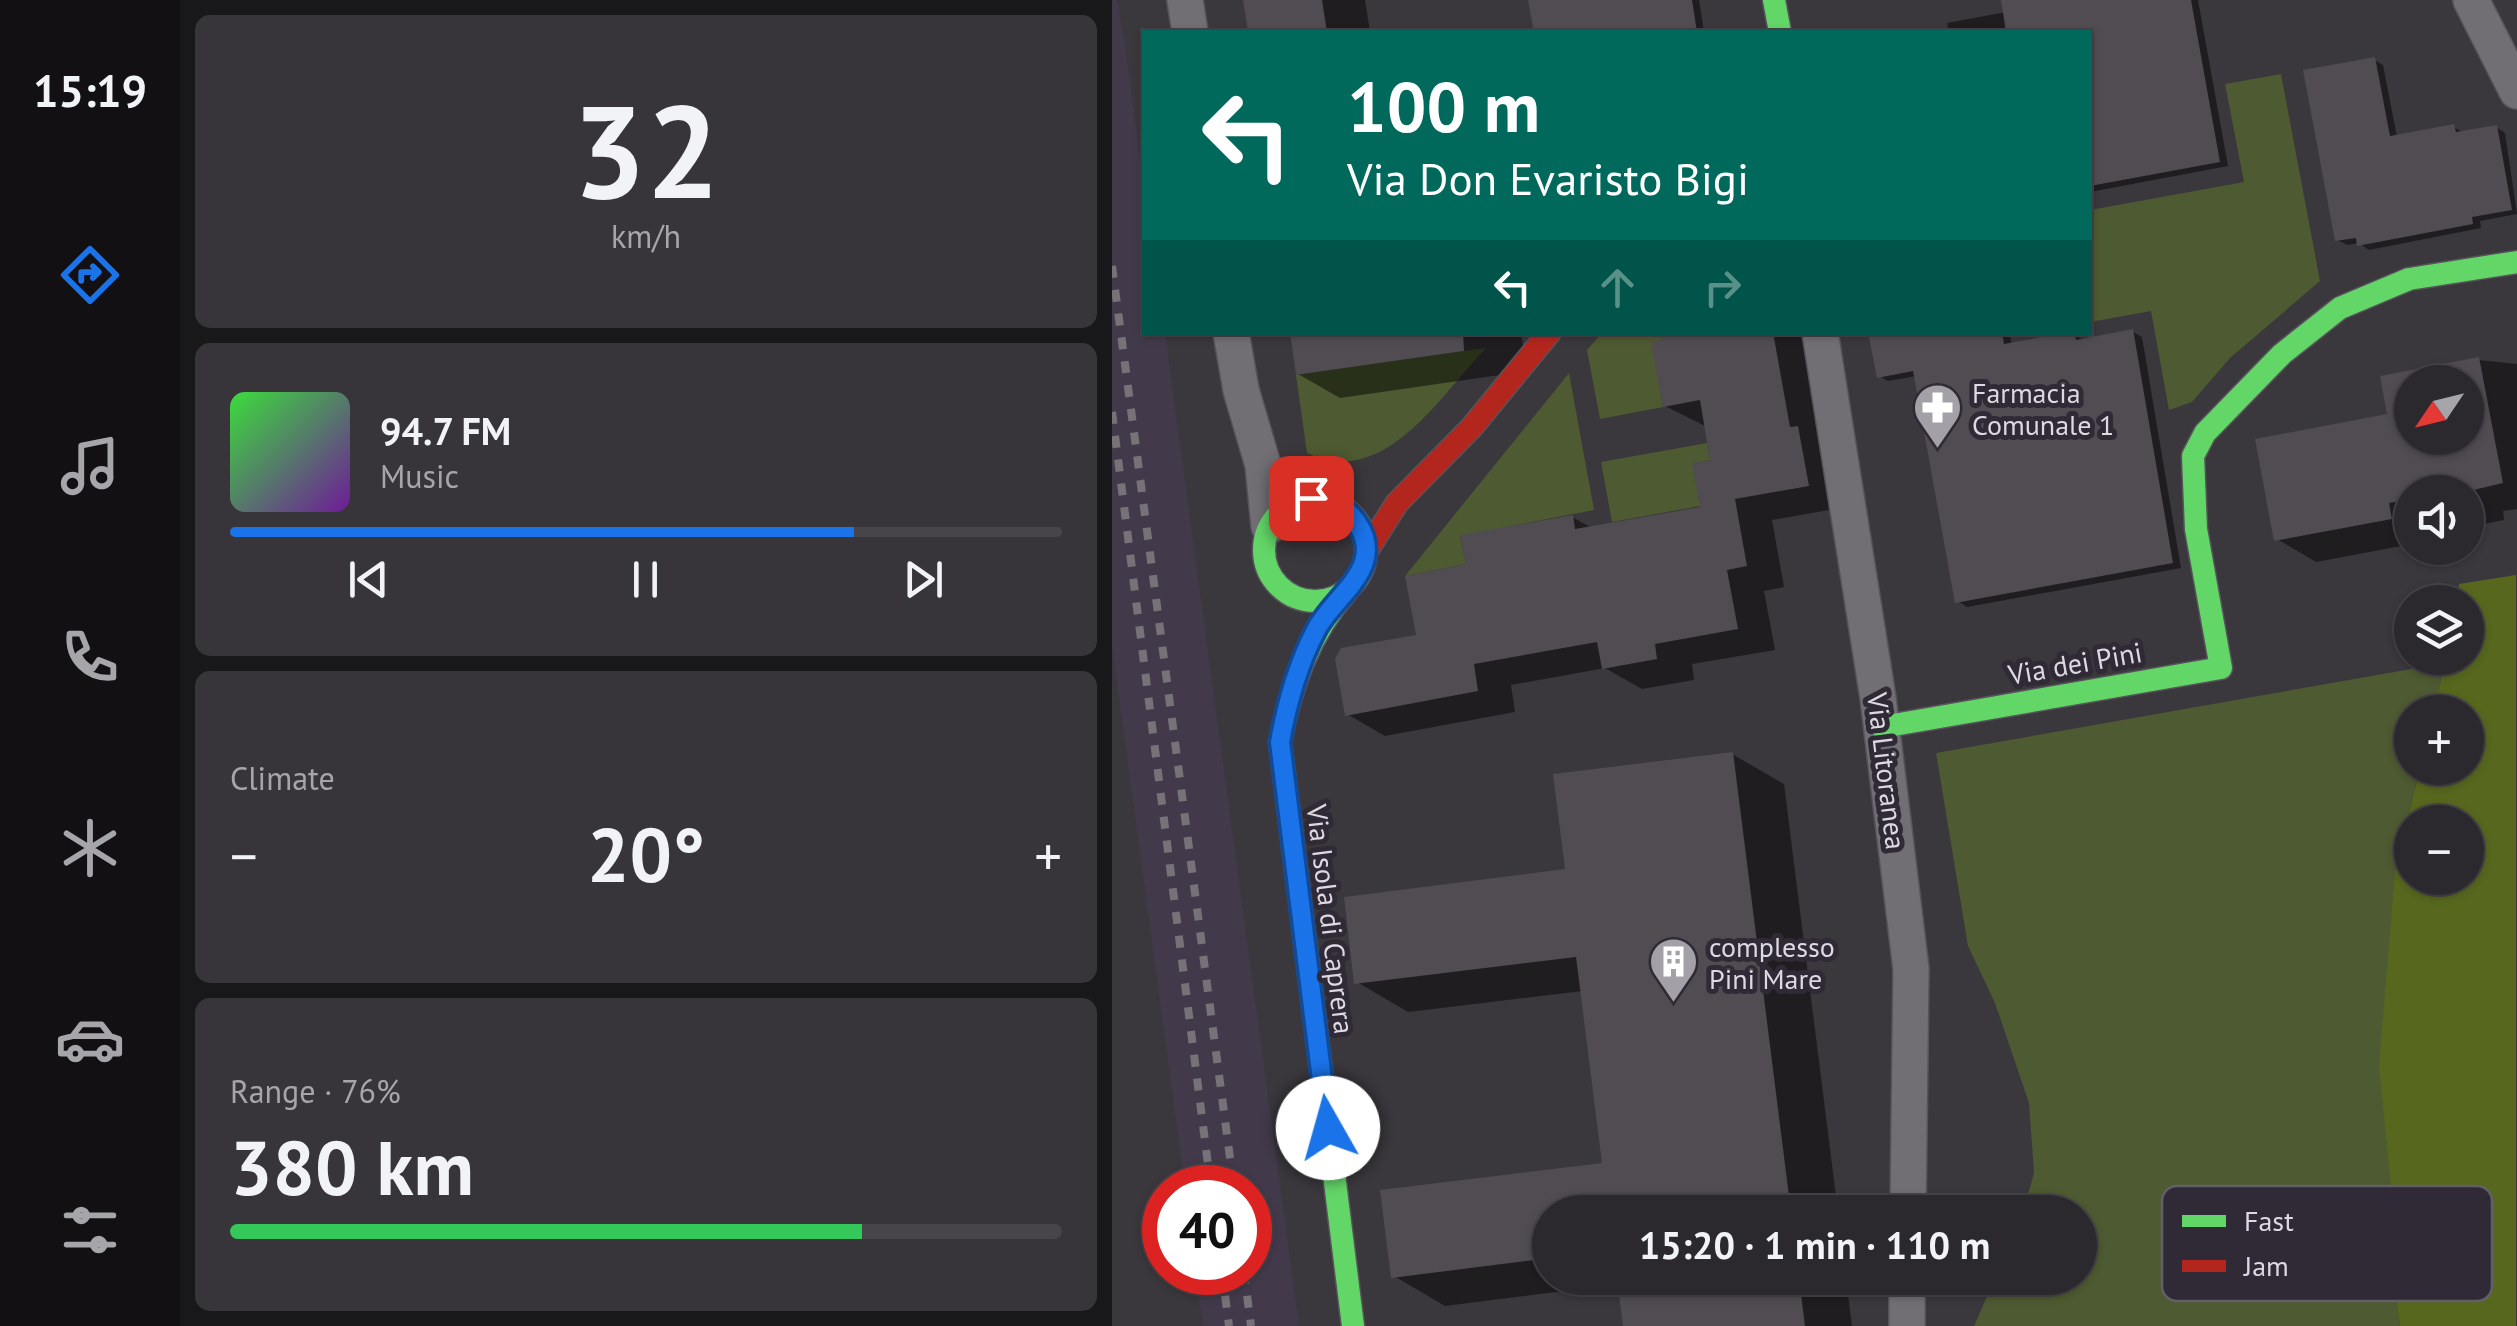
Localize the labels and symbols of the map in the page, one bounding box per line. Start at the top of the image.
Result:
north arrow [2394,365,2484,455]
place label: Farmacia Comunale 1 [1972,374,2114,443]
pharmacy icon: Farmacia Comunale 1 [1911,382,1963,450]
pin [1269,456,1354,541]
street label: Via dei Pini [2004,633,2145,693]
street label: Via Litoranea [1859,689,1915,852]
street label: Via Isola di Caprera [1298,801,1363,1036]
place label: complesso Pini Mare [1709,928,1835,997]
building icon: complesso Pini Mare [1648,936,1700,1004]
position arrow [1276,1076,1380,1180]
speed limit sign: 40 [1142,1165,1272,1295]
legend [2162,1186,2492,1301]
text: Fast [2244,1202,2294,1239]
text: Jam [2243,1247,2289,1284]

